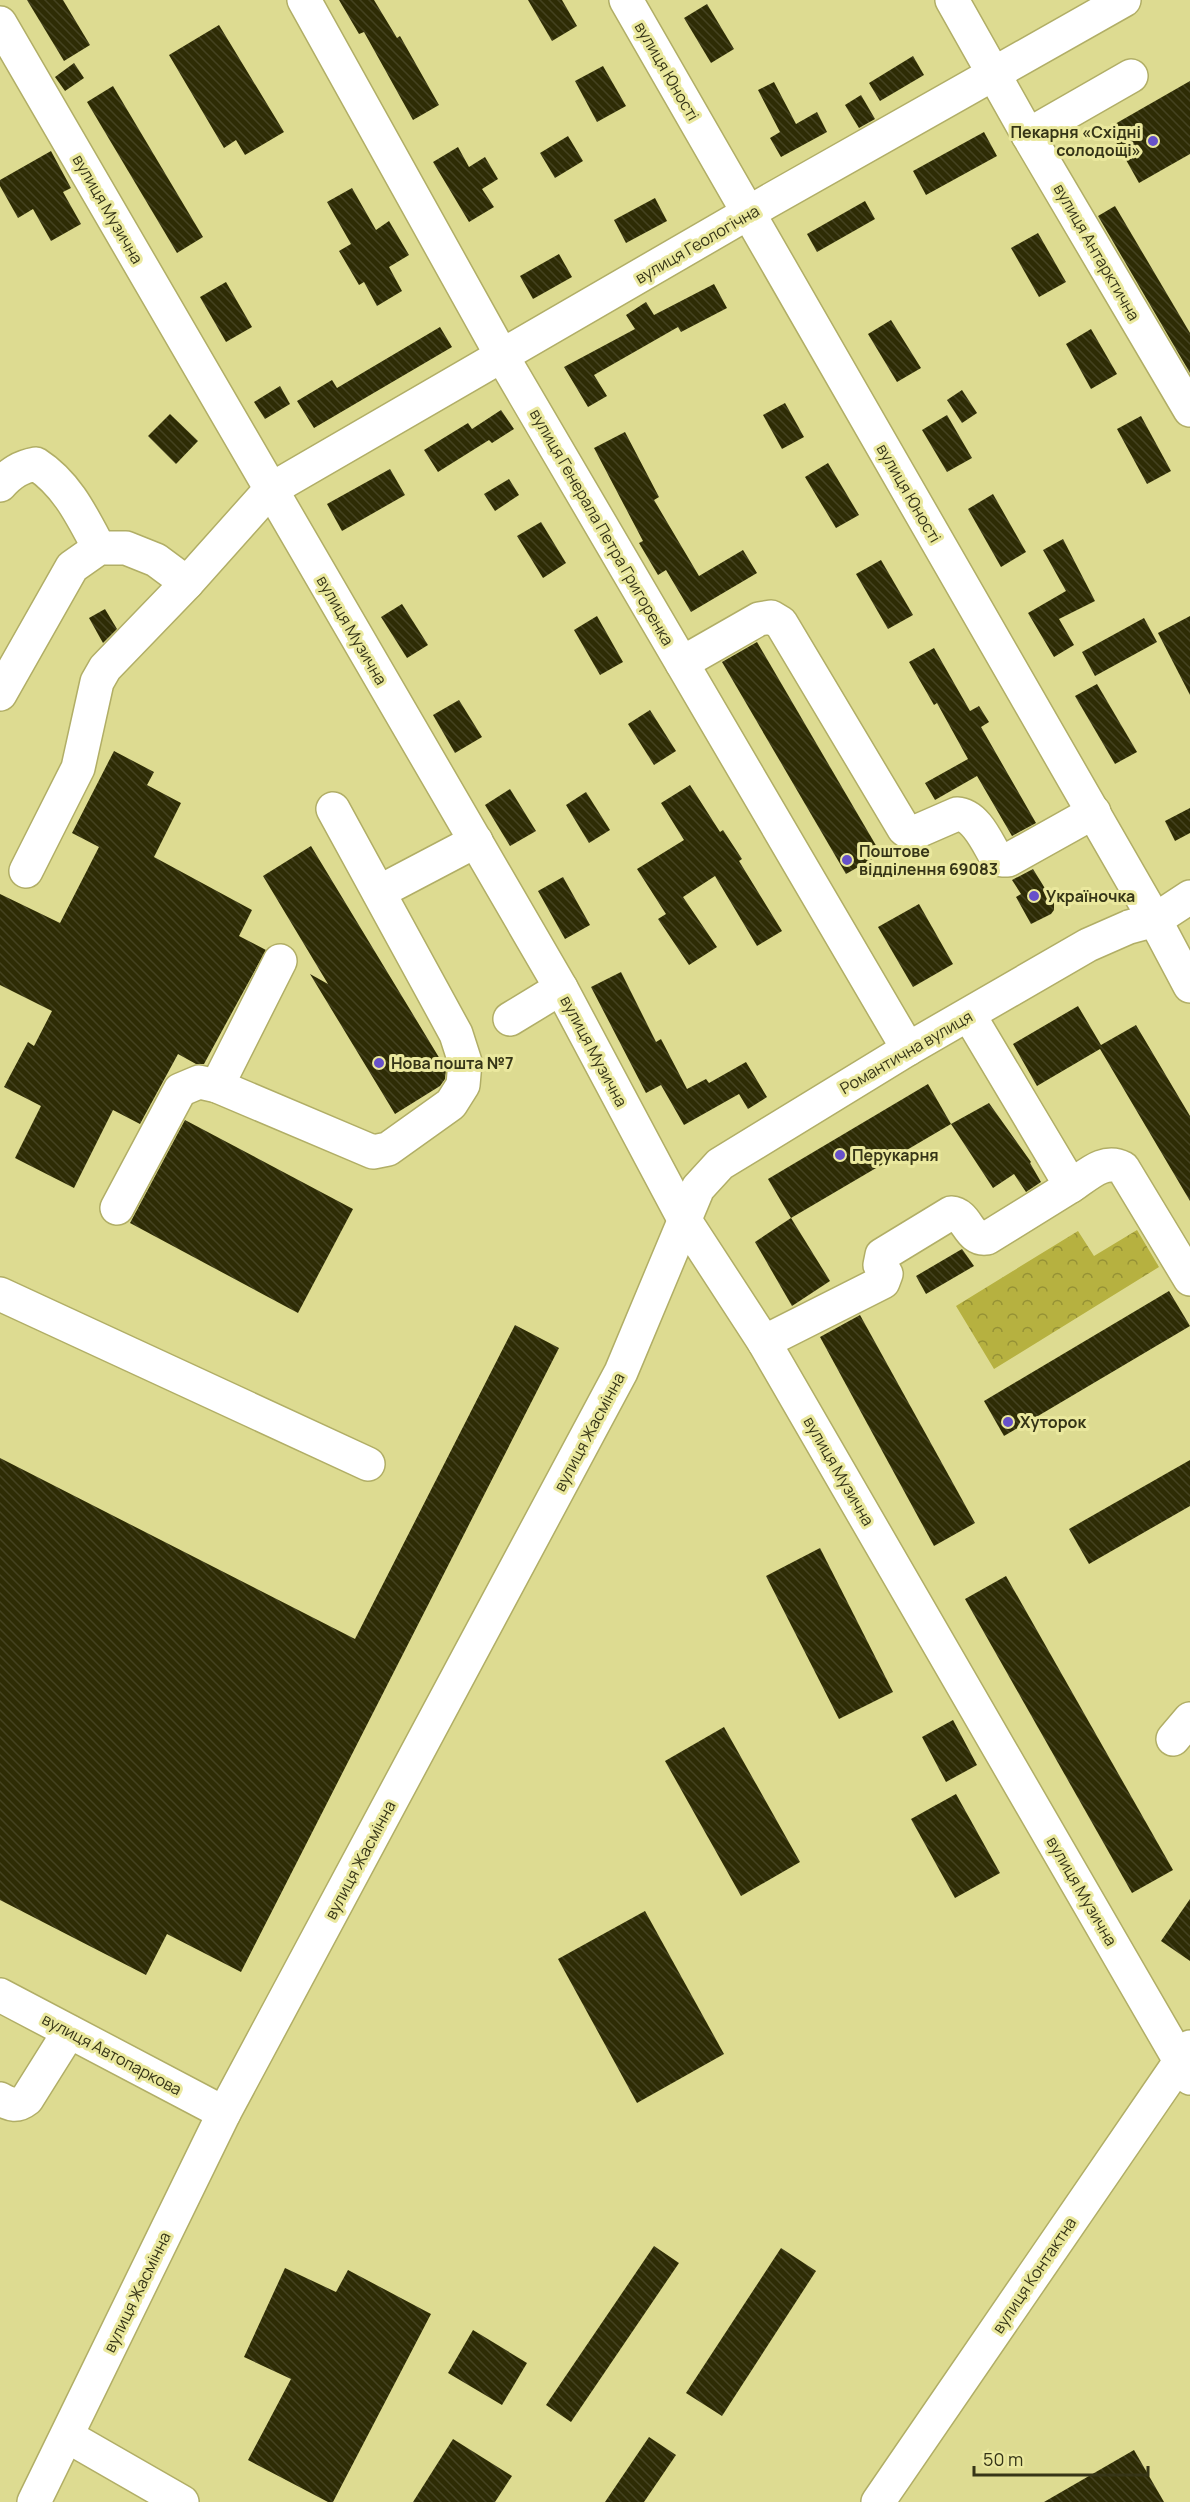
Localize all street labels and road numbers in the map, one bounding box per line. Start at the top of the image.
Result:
street label: вулиця Юності [630,17,704,125]
street label: вулиця Музична [68,150,148,268]
street label: вулиця Антарктична [1049,179,1145,325]
street label: вулиця Геологічна [631,199,763,289]
street label: вулиця Генерала Петра Григоренка [525,405,679,649]
street label: вулиця Юності [872,439,946,547]
street label: вулиця Музична [312,571,392,689]
street label: вулиця Музична [555,992,633,1110]
street label: Романтична вулиця [836,1005,976,1099]
street label: вулиця Жасмінна [548,1369,630,1495]
street label: вулиця Музична [799,1412,879,1530]
street label: вулиця Жасмінна [319,1797,401,1923]
street label: вулиця Музична [1042,1832,1122,1950]
street label: вулиця Автопаркова [38,2008,186,2100]
street label: вулиця Контактна [987,2213,1081,2337]
street label: вулиця Жасмінна [98,2228,176,2356]

